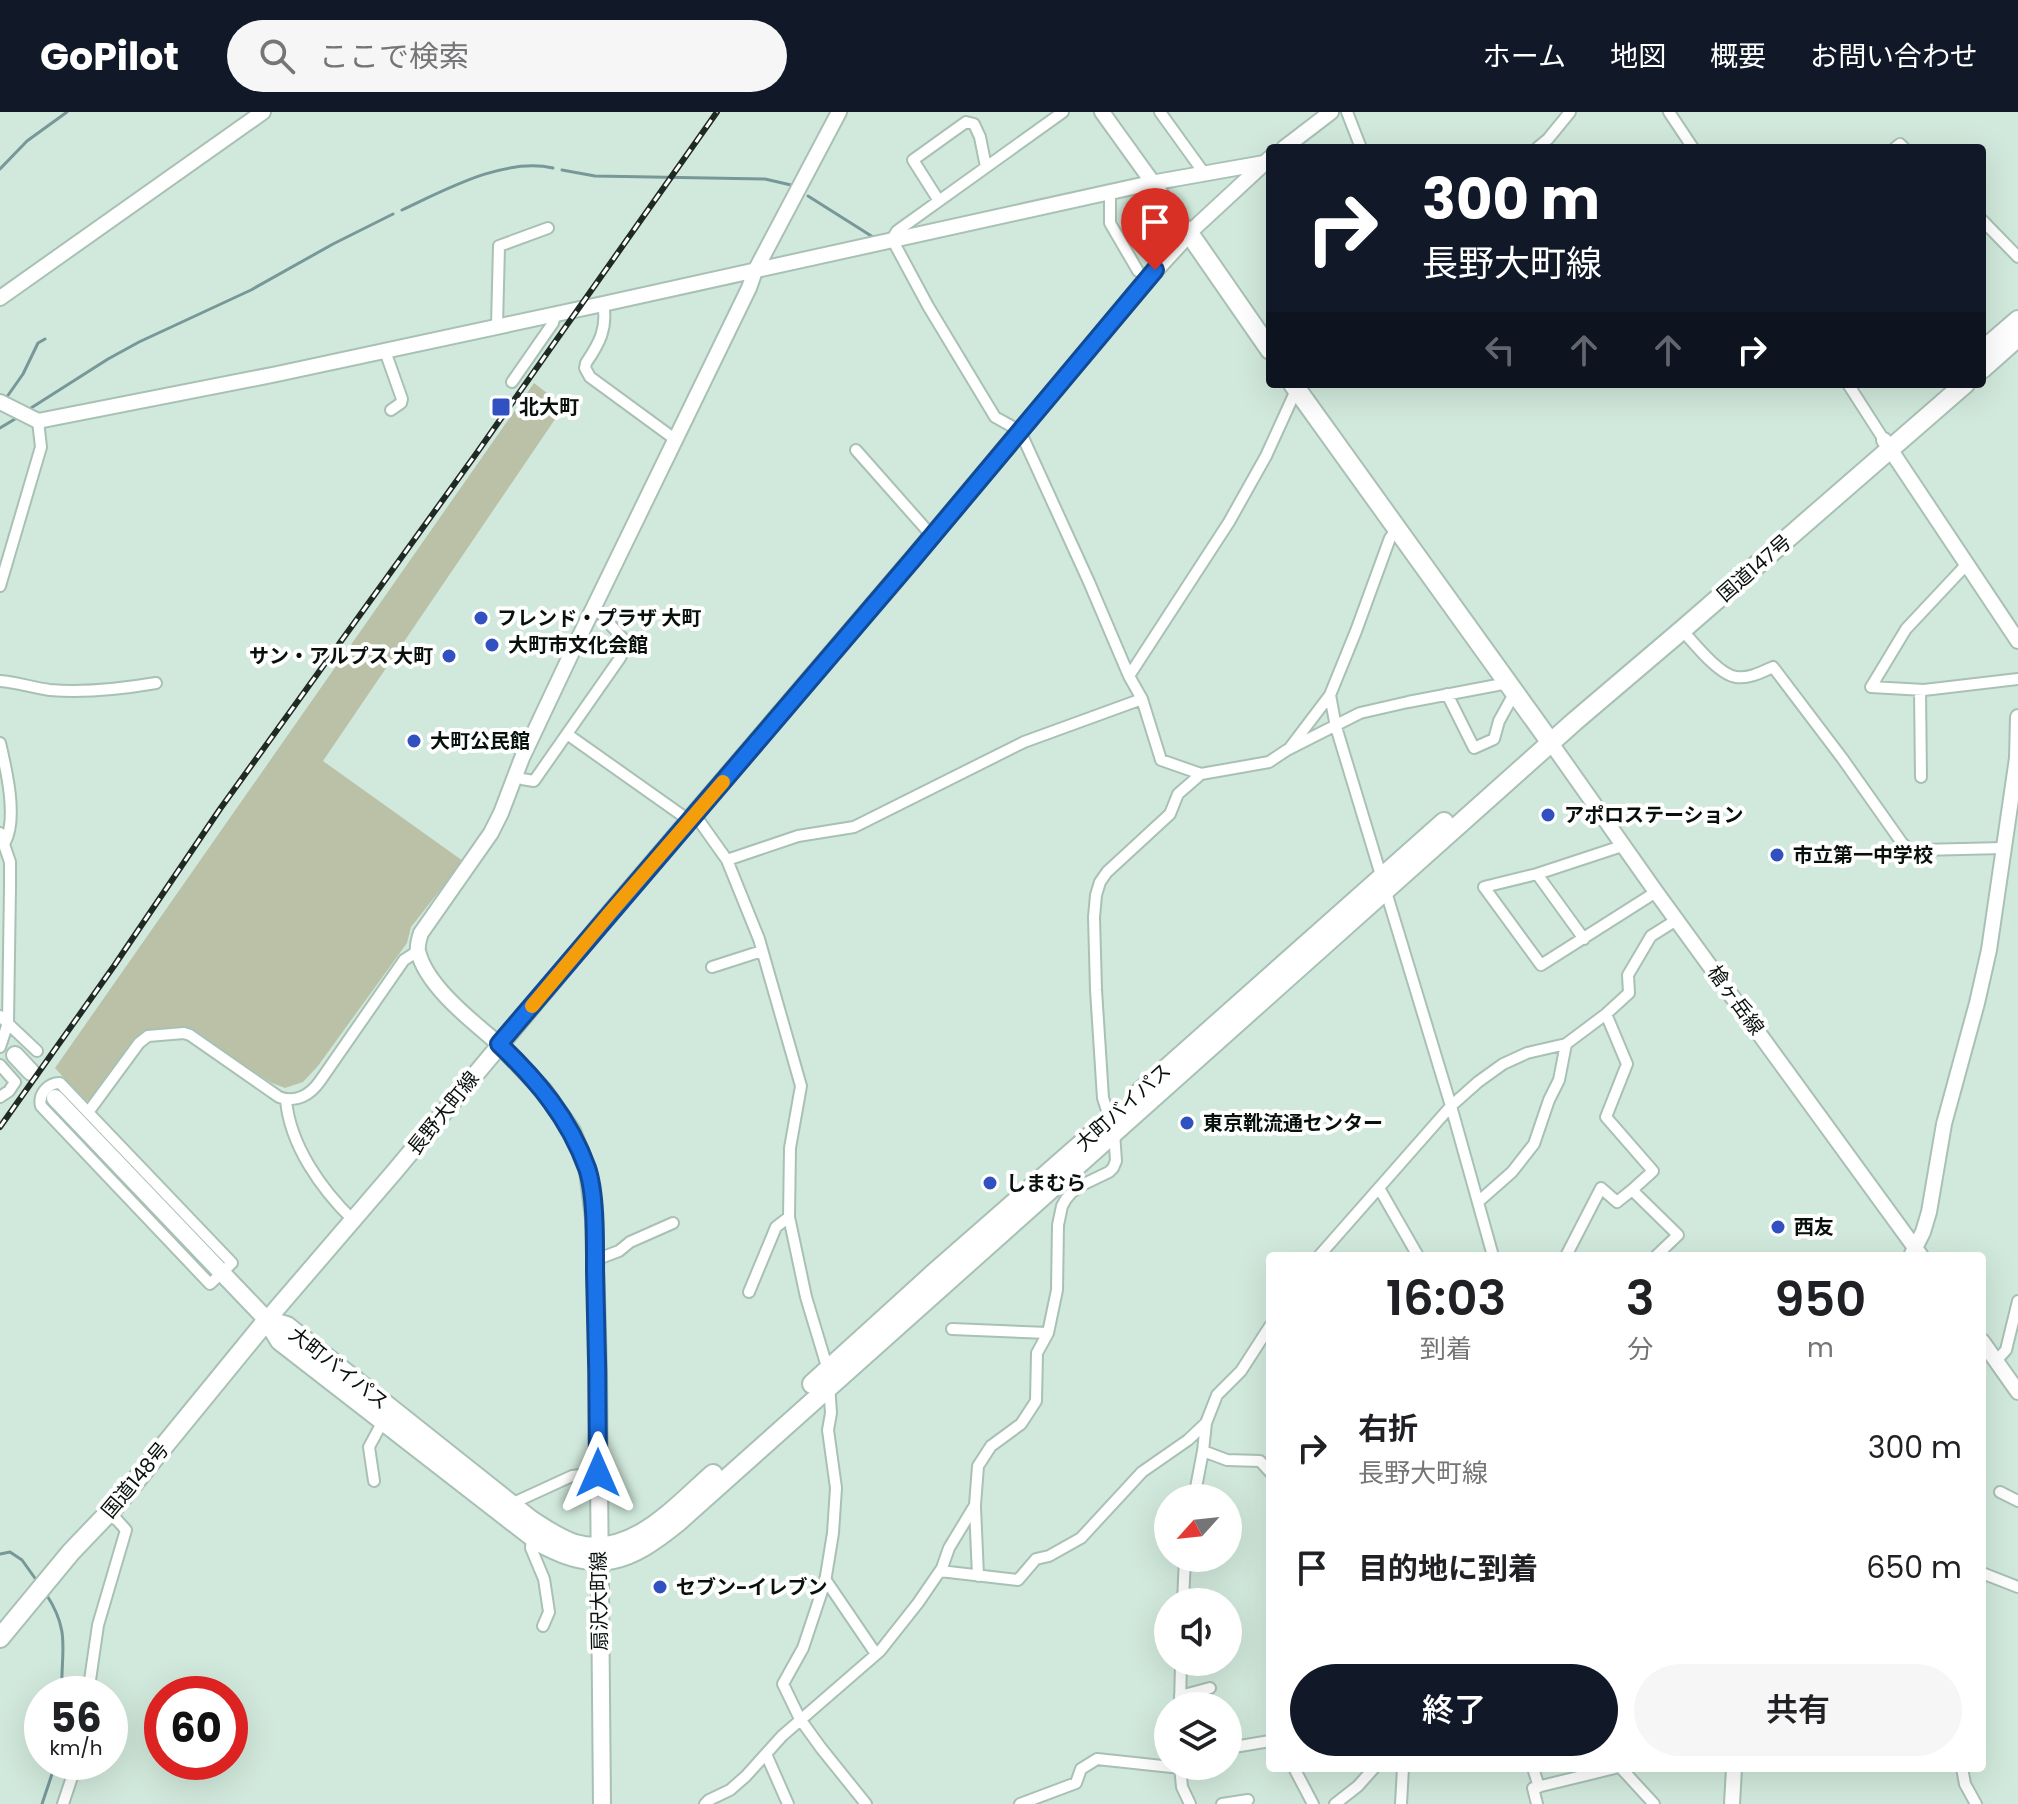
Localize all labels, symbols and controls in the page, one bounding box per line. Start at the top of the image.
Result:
search box [227,20,787,92]
text: GoPilot [40,30,179,83]
icon: search [255,34,299,78]
text: ここで検索 [319,35,469,78]
text: ホーム [1483,37,1566,76]
text: 地図 [1610,37,1666,76]
text: 概要 [1710,37,1766,76]
text: お問い合わせ [1810,37,1978,76]
text: 300 m [1422,160,1600,239]
icon: right [1290,176,1394,280]
pin [1121,188,1189,270]
icon: arrive [1133,200,1177,244]
text: 長野大町線 [1422,238,1602,289]
icon: left [1478,328,1522,372]
icon: ahead [1562,328,1606,372]
icon: ahead [1646,328,1690,372]
icon: right [1730,328,1774,372]
place label: 北大町 [519,393,579,421]
marker: 北大町 [490,396,512,418]
street label: 国道147号 [1711,528,1797,608]
place label: フレンド・プラザ 大町 [497,604,701,632]
marker: フレンド・プラザ 大町 [472,609,490,627]
place label: 大町市文化会館 [508,631,648,659]
marker: 大町市文化会館 [483,636,501,654]
place label: サン・アルプス 大町 [249,642,433,670]
marker: サン・アルプス 大町 [440,647,458,665]
place label: 大町公民館 [430,727,530,755]
marker: 大町公民館 [405,732,423,750]
place label: アポロステーション [1564,801,1744,829]
marker: アポロステーション [1539,806,1557,824]
place label: 市立第一中学校 [1793,841,1933,869]
marker: 市立第一中学校 [1768,846,1786,864]
street label: 槍ヶ岳線 [1701,959,1771,1041]
street label: 大町バイパス [1069,1057,1177,1157]
street label: 長野大町線 [401,1065,485,1161]
place label: 東京靴流通センター [1203,1109,1383,1137]
marker: 東京靴流通センター [1178,1114,1196,1132]
place label: しまむら [1006,1169,1086,1197]
marker: しまむら [981,1174,999,1192]
place label: 西友 [1794,1213,1834,1241]
marker: 西友 [1769,1218,1787,1236]
text: 16:03 [1386,1265,1506,1332]
text: 3 [1626,1265,1655,1332]
text: 950 [1774,1266,1866,1333]
street label: 大町バイパス [283,1320,395,1416]
text: m [1807,1330,1834,1366]
text: 到着 [1420,1331,1472,1367]
text: 分 [1627,1331,1653,1367]
text: 右折 [1358,1407,1418,1450]
icon: right [1290,1426,1334,1470]
text: 300 m [1868,1426,1962,1469]
position arrow [556,1431,640,1515]
street label: 国道148号 [95,1436,175,1524]
text: 長野大町線 [1358,1455,1488,1491]
north arrow [1154,1484,1242,1572]
map controls [1154,1484,1242,1780]
icon: arrive [1290,1546,1334,1590]
text: 650 m [1866,1546,1962,1589]
text: 目的地に到着 [1358,1547,1538,1590]
street label: 扇沢大町線 [584,1551,614,1651]
place label: セブン-イレブン [676,1573,828,1601]
marker: セブン-イレブン [651,1578,669,1596]
button: sound [1154,1588,1242,1676]
button: 終了 [1290,1664,1618,1756]
button: 共有 [1634,1664,1962,1756]
speed limit sign: 60 [144,1676,248,1780]
text: 56 [50,1690,102,1746]
button: layers [1154,1692,1242,1780]
text: km/h [49,1734,103,1762]

